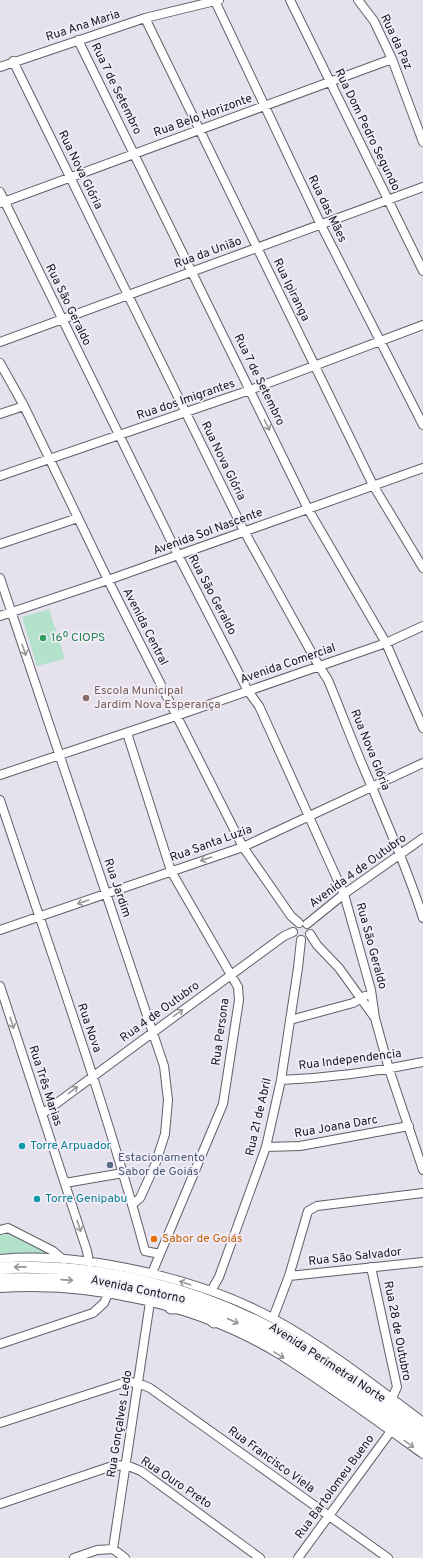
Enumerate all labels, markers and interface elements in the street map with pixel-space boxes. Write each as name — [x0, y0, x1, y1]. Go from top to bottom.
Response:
street label: Rua Ana Maria — [44, 6, 122, 46]
street label: Rua da Paz — [376, 12, 416, 72]
street label: Rua 7 de Setembro — [87, 40, 145, 138]
street label: Rua Dom Pedro Segundo — [330, 66, 404, 194]
street label: Rua Belo Horizonte — [152, 91, 254, 141]
street label: Rua Nova Glória — [54, 128, 106, 212]
street label: Rua das Mães — [304, 173, 350, 245]
street label: Rua da União — [172, 233, 244, 273]
street label: Rua Ipiranga — [269, 256, 313, 324]
street label: Rua São Geraldo — [41, 262, 95, 349]
street label: Rua 7 de Setembro — [230, 331, 288, 429]
street label: Rua dos Imigrantes — [135, 376, 237, 424]
street label: Rua Nova Glória — [197, 419, 249, 503]
one-way arrow — [264, 419, 272, 431]
street label: Avenida Sol Nascente — [151, 505, 265, 559]
street label: Rua São Geraldo — [184, 552, 240, 638]
street label: Avenida Central — [119, 586, 171, 668]
place label: 16º CIOPS — [51, 630, 105, 646]
marker: 16º CIOPS — [38, 633, 48, 643]
street label: Avenida Comercial — [238, 640, 338, 688]
one-way arrow — [21, 643, 28, 656]
place label: Escola Municipal Jardim Nova Esperança — [94, 683, 221, 713]
marker: Escola Municipal Jardim Nova Esperança — [81, 693, 91, 703]
street label: Rua Nova Glória — [346, 707, 394, 793]
street label: Rua Santa Luzia — [168, 822, 254, 866]
street label: Avenida 4 de Outubro — [306, 830, 410, 912]
street label: Rua Jardim — [99, 856, 135, 920]
one-way arrow — [200, 856, 212, 864]
one-way arrow — [77, 898, 89, 906]
street label: Rua São Geraldo — [352, 901, 390, 991]
street label: Rua 4 de Outubro — [117, 978, 203, 1046]
street label: Rua Persona — [208, 997, 234, 1067]
street label: Rua Nova — [73, 1001, 105, 1055]
one-way arrow — [172, 1009, 183, 1017]
one-way arrow — [9, 1016, 16, 1029]
street label: Rua Três Marias — [24, 1044, 66, 1128]
street label: Rua Independencia — [298, 1046, 402, 1074]
street label: Rua 21 de Abril — [242, 1076, 276, 1158]
one-way arrow — [68, 1086, 79, 1095]
street label: Rua Joana Darc — [293, 1112, 379, 1142]
place label: Torre Arpuador — [30, 1138, 112, 1154]
marker: Torre Arpuador — [17, 1141, 27, 1151]
place label: Estacionamento Sabor de Goiás — [118, 1150, 205, 1180]
marker: Estacionamento Sabor de Goiás — [105, 1160, 115, 1170]
place label: Torre Genipabu — [45, 1191, 127, 1207]
marker: Torre Genipabu — [32, 1194, 42, 1204]
one-way arrow — [76, 1220, 83, 1233]
place label: Sabor de Goiás — [162, 1231, 243, 1247]
marker: Sabor de Goiás — [149, 1234, 159, 1244]
street label: Rua São Salvador — [307, 1244, 403, 1270]
one-way arrow — [14, 1263, 27, 1271]
street label: Avenida Contorno — [89, 1272, 187, 1308]
one-way arrow — [60, 1276, 73, 1283]
one-way arrow — [179, 1279, 192, 1286]
street label: Rua 28 de Outubro — [379, 1280, 415, 1383]
one-way arrow — [226, 1318, 238, 1325]
street label: Avenida Perimetral Norte — [266, 1319, 388, 1407]
one-way arrow — [273, 1351, 284, 1359]
street label: Rua Gonçalves Ledo — [104, 1369, 136, 1479]
street label: Rua Francisco Viela — [224, 1423, 318, 1497]
street label: Rua Bartolomeu Bueno — [292, 1431, 378, 1542]
one-way arrow — [403, 1440, 414, 1448]
street label: Rua Ouro Preto — [137, 1453, 215, 1513]

